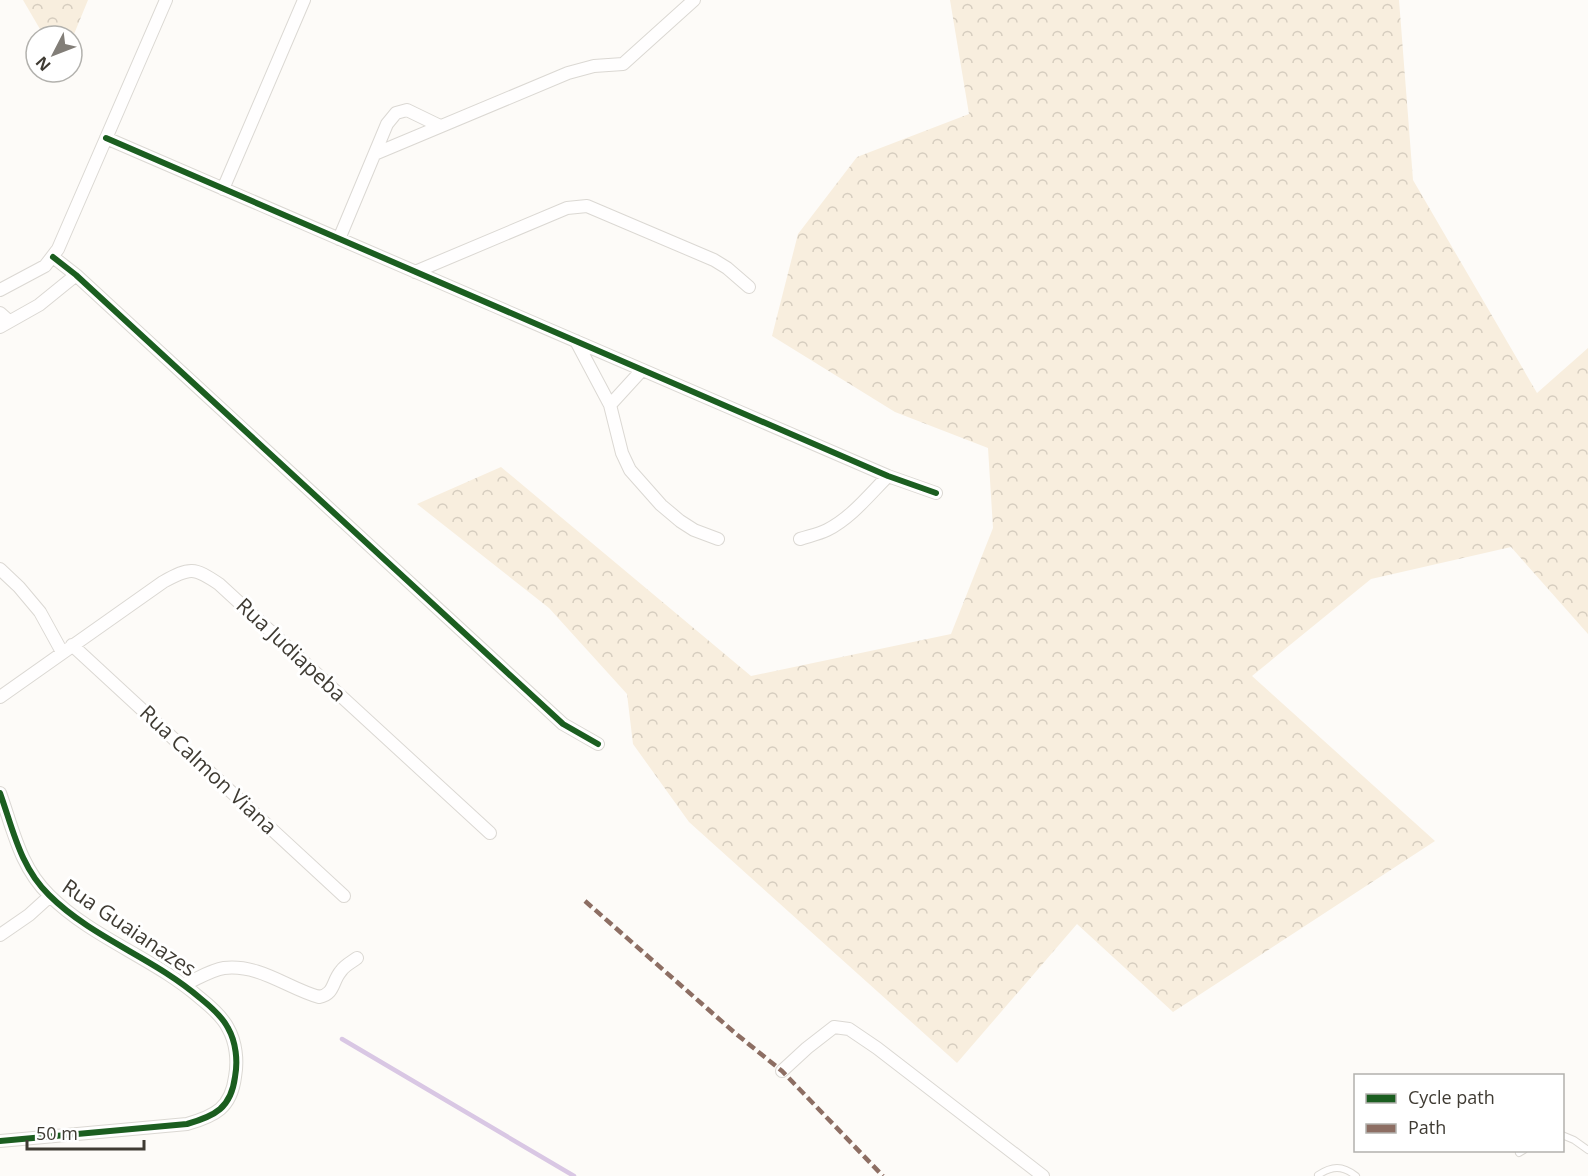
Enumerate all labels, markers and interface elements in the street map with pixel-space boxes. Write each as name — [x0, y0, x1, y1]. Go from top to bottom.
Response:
north arrow — [24, 24, 84, 84]
text: N — [30, 52, 55, 76]
street label: Rua Judiapeba — [231, 591, 353, 707]
street label: Rua Calmon Viana — [134, 698, 283, 840]
street label: Rua Guaianazes — [57, 872, 202, 982]
legend — [1354, 1074, 1564, 1152]
text: Cycle path — [1408, 1085, 1495, 1109]
scale bar — [27, 1113, 144, 1151]
text: Path — [1408, 1115, 1446, 1139]
text: 50 m — [36, 1121, 78, 1145]

